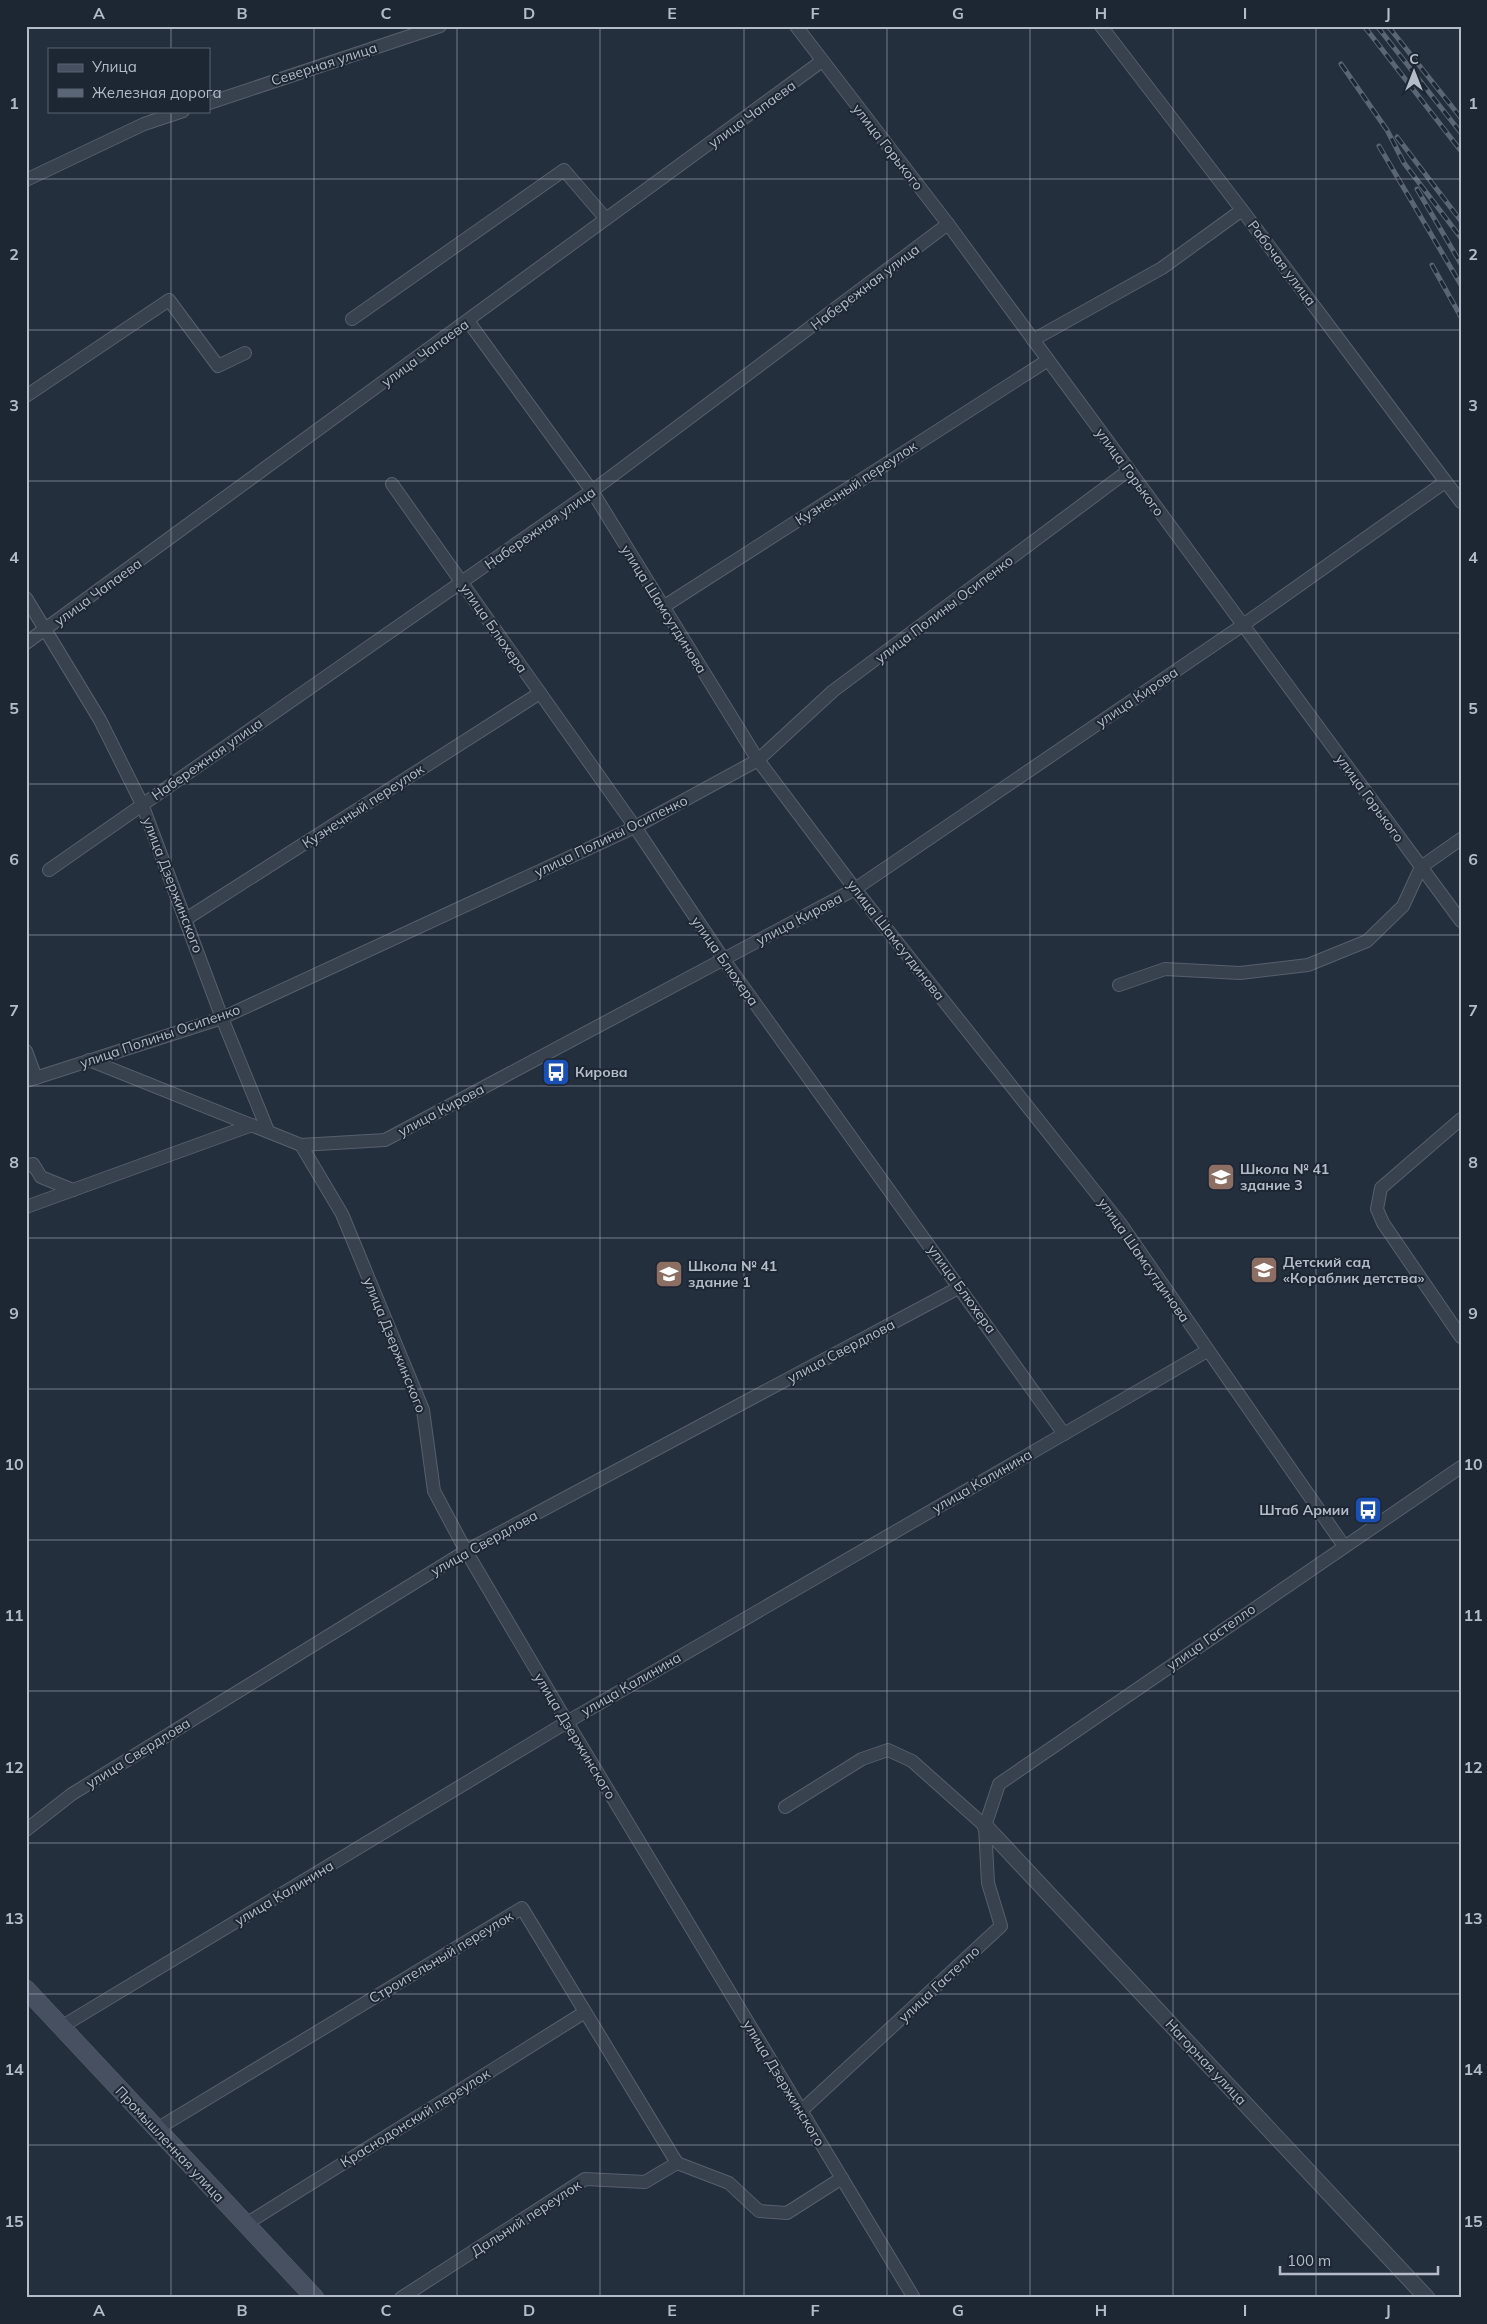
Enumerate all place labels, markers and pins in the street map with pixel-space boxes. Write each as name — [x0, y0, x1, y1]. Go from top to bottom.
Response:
bus stop icon: Кирова — [541, 1057, 571, 1087]
place label: Кирова — [575, 1063, 628, 1081]
place label: Школа № 41 здание 3 — [1240, 1160, 1329, 1194]
school or university icon: Школа № 41 здание 3 — [1206, 1162, 1236, 1192]
place label: Детский сад «Кораблик детства» — [1283, 1253, 1425, 1287]
school or university icon: Детский сад «Кораблик детства» — [1249, 1255, 1279, 1285]
place label: Школа № 41 здание 1 — [688, 1257, 777, 1291]
school or university icon: Школа № 41 здание 1 — [654, 1259, 684, 1289]
bus stop icon: Штаб Армии — [1353, 1495, 1383, 1525]
place label: Штаб Армии — [1259, 1501, 1349, 1519]

